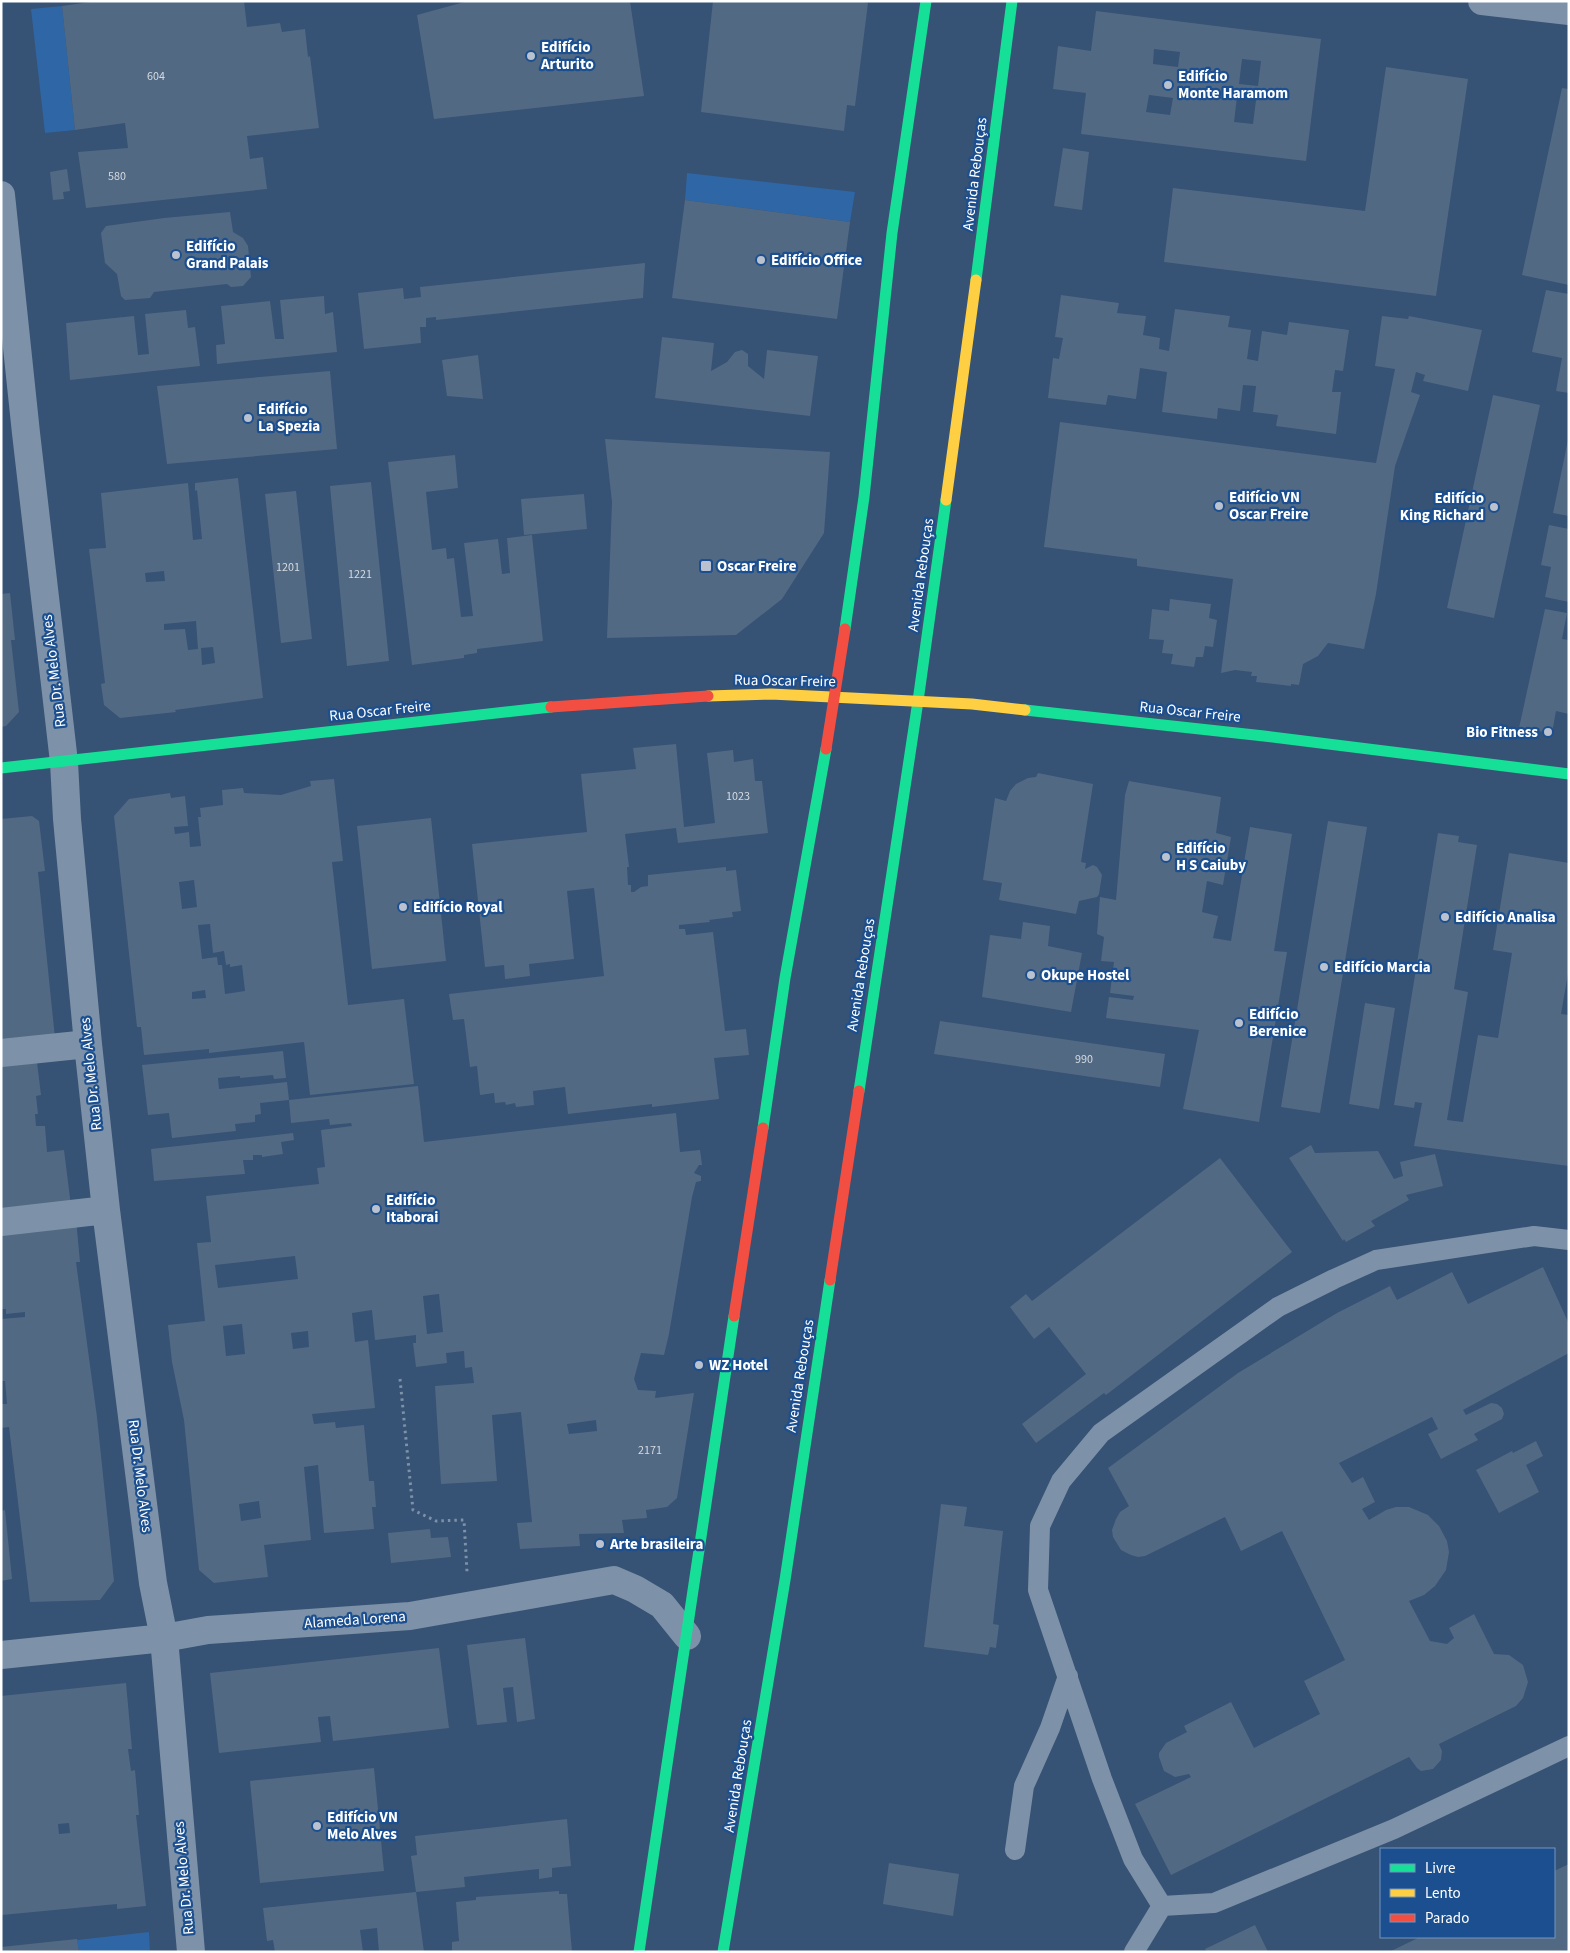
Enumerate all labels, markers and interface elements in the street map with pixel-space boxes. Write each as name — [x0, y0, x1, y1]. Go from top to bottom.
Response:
place label: Edifício Arturito — [540, 37, 594, 75]
marker: Edifício Arturito — [525, 50, 537, 62]
place label: Edifício Monte Haramom — [1178, 66, 1288, 104]
house number: 604 — [147, 68, 165, 85]
marker: Edifício Monte Haramom — [1162, 79, 1174, 91]
street label: Avenida Rebouças — [958, 116, 992, 232]
house number: 580 — [108, 168, 126, 185]
place label: Edifício Grand Palais — [186, 236, 269, 274]
marker: Edifício Grand Palais — [170, 249, 182, 261]
place label: Edifício Office — [771, 250, 862, 271]
marker: Edifício Office — [755, 254, 767, 266]
place label: Edifício La Spezia — [258, 399, 320, 437]
marker: Edifício La Spezia — [242, 412, 254, 424]
place label: Edifício VN Oscar Freire — [1229, 487, 1309, 525]
place label: Edifício King Richard — [1400, 488, 1484, 526]
marker: Edifício VN Oscar Freire — [1213, 500, 1225, 512]
marker: Edifício King Richard — [1488, 501, 1500, 513]
street label: Avenida Rebouças — [903, 517, 939, 633]
place label: Oscar Freire — [717, 556, 797, 577]
house number: 1201 — [276, 559, 300, 576]
marker: Oscar Freire — [699, 559, 713, 573]
house number: 1221 — [348, 566, 372, 583]
street label: Rua Dr. Melo Alves — [37, 613, 71, 729]
street label: Rua Oscar Freire — [734, 670, 836, 692]
street label: Rua Oscar Freire — [328, 695, 432, 727]
street label: Rua Oscar Freire — [1138, 696, 1242, 728]
place label: Bio Fitness — [1466, 722, 1538, 743]
marker: Bio Fitness — [1542, 726, 1554, 738]
house number: 1023 — [726, 788, 750, 805]
place label: Edifício H S Caiuby — [1176, 838, 1246, 876]
marker: Edifício H S Caiuby — [1160, 851, 1172, 863]
place label: Edifício Royal — [413, 897, 503, 918]
marker: Edifício Royal — [397, 901, 409, 913]
place label: Edifício Analisa — [1455, 907, 1556, 928]
marker: Edifício Analisa — [1439, 911, 1451, 923]
street label: Avenida Rebouças — [842, 917, 880, 1033]
place label: Edifício Marcia — [1334, 957, 1431, 978]
marker: Edifício Marcia — [1318, 961, 1330, 973]
place label: Okupe Hostel — [1041, 965, 1130, 986]
marker: Okupe Hostel — [1025, 969, 1037, 981]
place label: Edifício Berenice — [1249, 1004, 1307, 1042]
street label: Rua Dr. Melo Alves — [75, 1016, 107, 1132]
marker: Edifício Berenice — [1233, 1017, 1245, 1029]
house number: 990 — [1075, 1051, 1093, 1068]
place label: Edifício Itaborai — [386, 1190, 438, 1228]
marker: Edifício Itaborai — [370, 1203, 382, 1215]
street label: Avenida Rebouças — [781, 1318, 819, 1434]
place label: WZ Hotel — [709, 1355, 769, 1376]
marker: WZ Hotel — [693, 1359, 705, 1371]
street label: Rua Dr. Melo Alves — [123, 1418, 157, 1534]
house number: 2171 — [638, 1442, 662, 1459]
place label: Arte brasileira — [609, 1534, 703, 1555]
marker: Arte brasileira — [594, 1538, 606, 1550]
street label: Alameda Lorena — [303, 1606, 407, 1634]
street label: Avenida Rebouças — [719, 1718, 757, 1834]
place label: Edifício VN Melo Alves — [327, 1807, 398, 1845]
marker: Edifício VN Melo Alves — [311, 1820, 323, 1832]
street label: Rua Dr. Melo Alves — [169, 1821, 199, 1935]
legend — [1380, 1848, 1555, 1938]
text: Livre — [1425, 1858, 1455, 1879]
text: Lento — [1425, 1883, 1461, 1904]
text: Parado — [1425, 1908, 1469, 1929]

